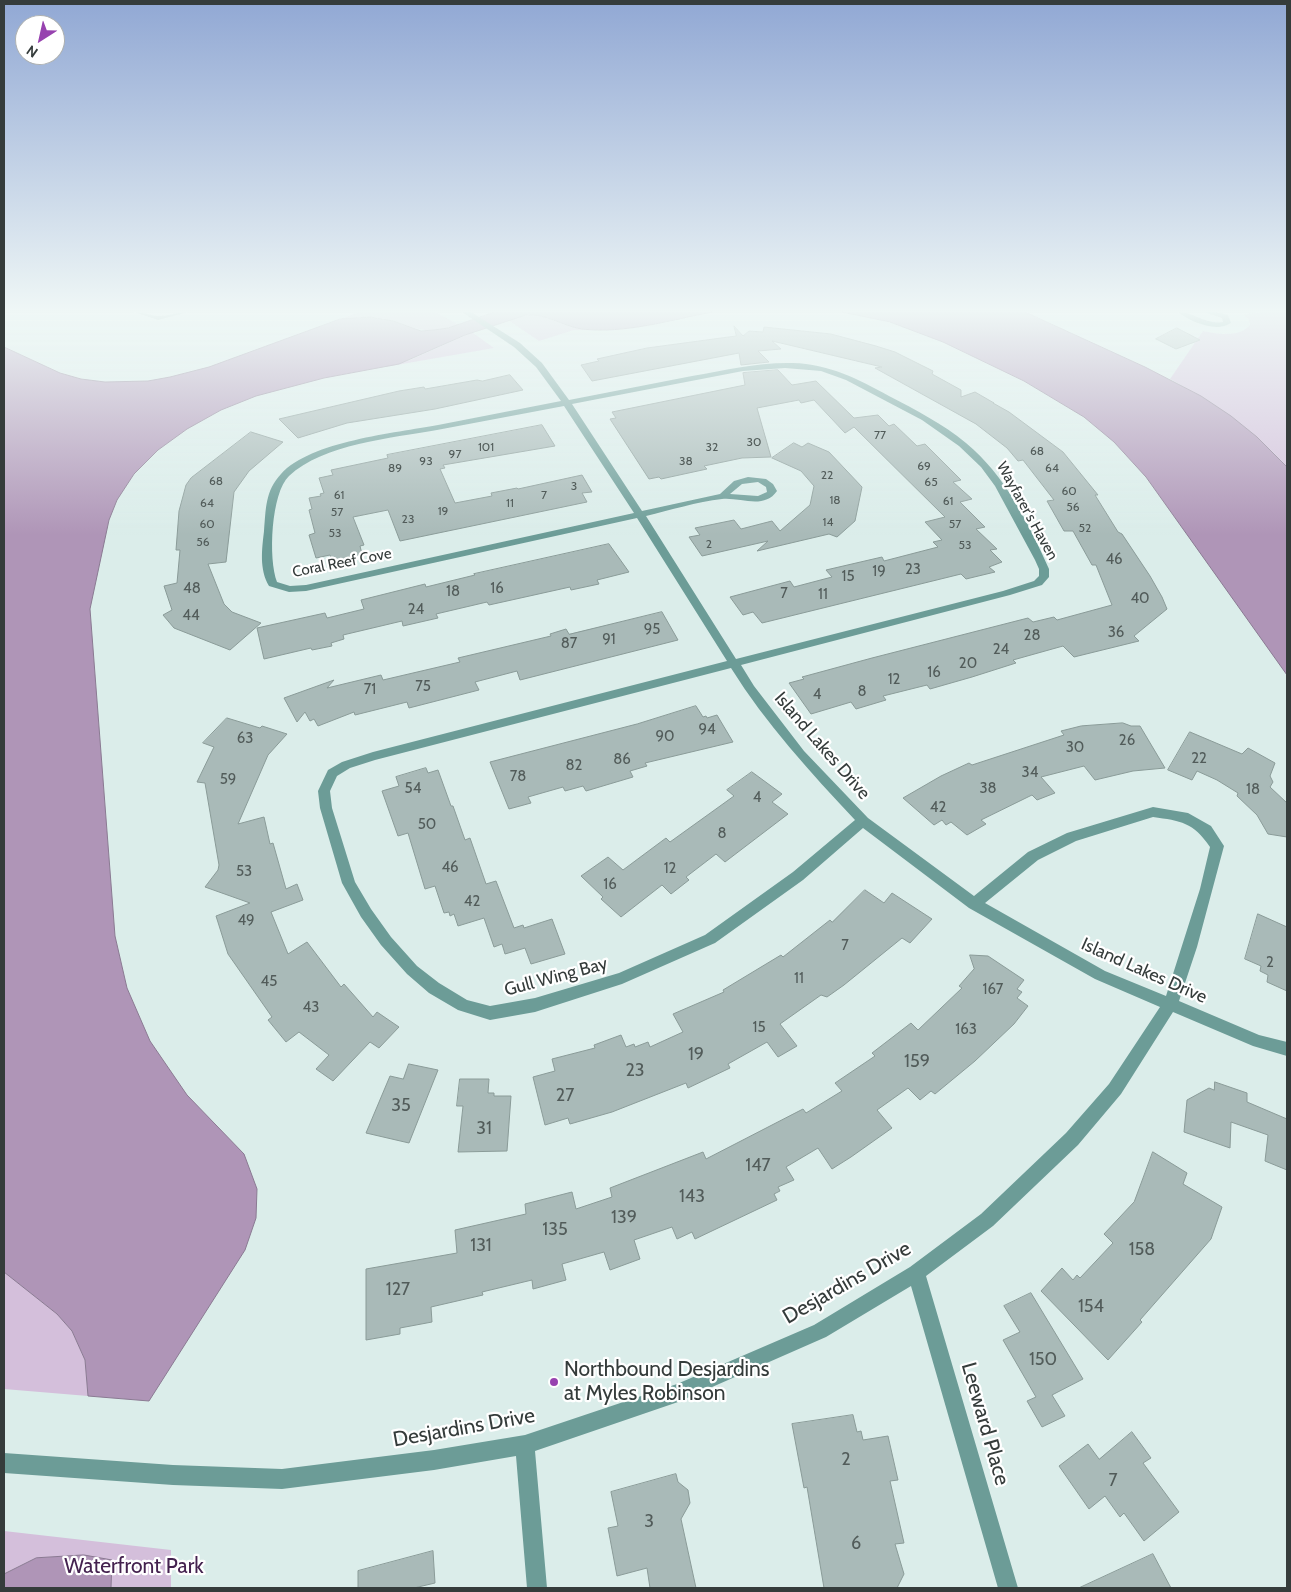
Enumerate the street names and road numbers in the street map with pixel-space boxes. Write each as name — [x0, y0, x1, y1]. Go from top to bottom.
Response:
street label: Wayfarer's Haven — [993, 459, 1061, 563]
street label: Coral Reef Cove — [291, 545, 393, 581]
street label: Island Lakes Drive — [769, 688, 875, 804]
street label: Island Lakes Drive — [1078, 934, 1210, 1008]
street label: Gull Wing Bay — [502, 953, 610, 1001]
street label: Desjardins Drive — [778, 1236, 916, 1330]
street label: Leeward Place — [955, 1360, 1015, 1488]
street label: Desjardins Drive — [391, 1403, 537, 1453]

